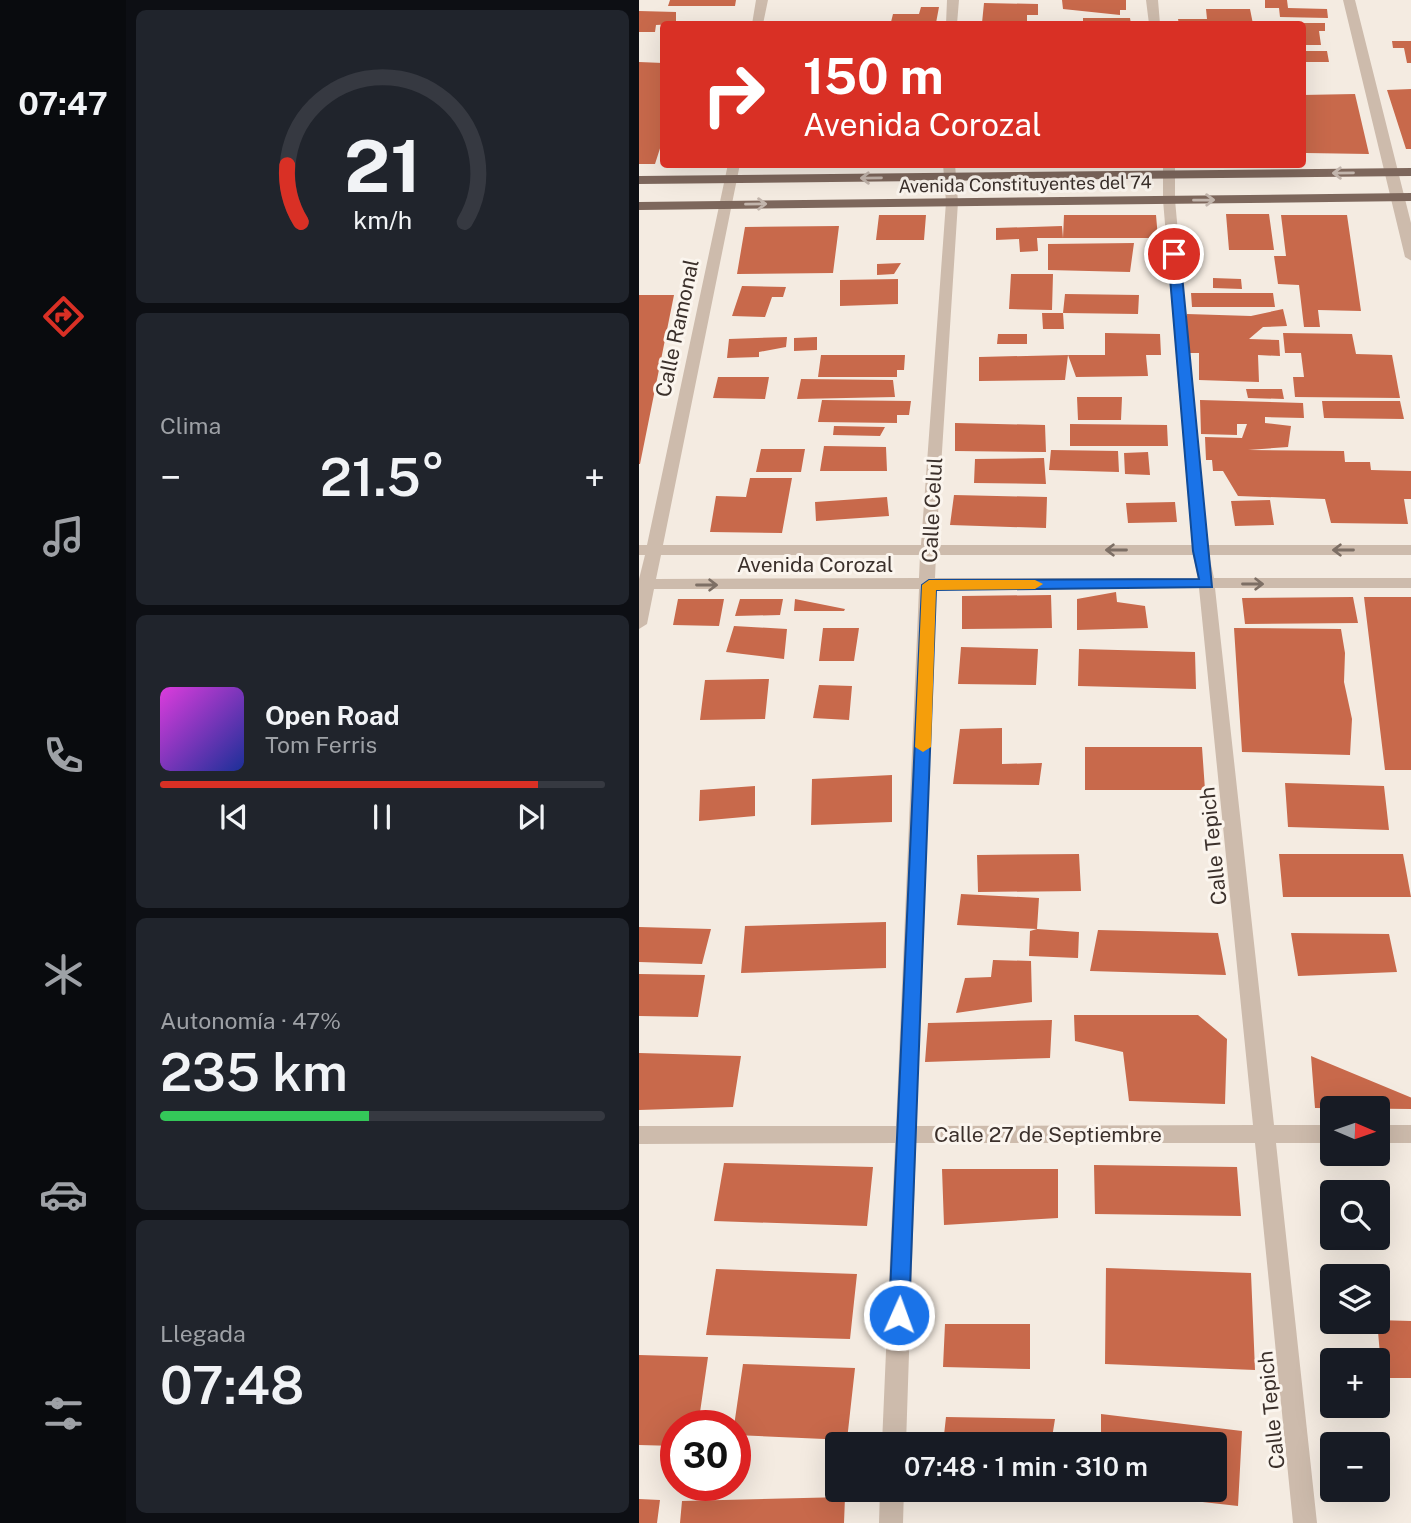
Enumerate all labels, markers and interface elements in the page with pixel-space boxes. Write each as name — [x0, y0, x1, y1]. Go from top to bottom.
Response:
text: 150 m — [803, 47, 944, 105]
icon: right — [688, 49, 779, 140]
text: 07:47 — [18, 85, 108, 122]
text: Avenida Corozal — [803, 106, 1042, 143]
text: 21 — [344, 124, 421, 209]
one-way arrow — [1332, 166, 1355, 179]
one-way arrow — [859, 171, 882, 184]
street label: Avenida Constituyentes del 74 — [898, 171, 1152, 197]
one-way arrow — [1192, 193, 1215, 206]
one-way arrow — [744, 197, 767, 211]
text: km/h — [353, 205, 412, 235]
pin — [1144, 224, 1204, 284]
icon: arrive — [1155, 235, 1193, 273]
street label: Calle Ramonal — [650, 257, 704, 399]
icon: directions — [39, 292, 88, 341]
text: Clima — [160, 412, 221, 439]
text: 21.5° — [320, 447, 445, 508]
text: − — [160, 455, 181, 500]
text: + — [584, 455, 605, 500]
street label: Calle Celul — [917, 457, 947, 563]
icon: music — [39, 512, 88, 561]
one-way arrow — [1104, 543, 1127, 557]
one-way arrow — [1332, 543, 1355, 557]
street label: Avenida Corozal — [737, 552, 893, 577]
one-way arrow — [1241, 577, 1264, 590]
one-way arrow — [695, 578, 718, 592]
text: Open Road — [265, 700, 400, 731]
icon: phone — [39, 731, 88, 780]
text: Tom Ferris — [265, 731, 377, 758]
street label: Calle Tepich — [1194, 786, 1232, 906]
icon: previous — [215, 798, 253, 836]
icon: pause — [363, 798, 401, 836]
icon: next — [512, 798, 550, 836]
icon: climate — [39, 950, 88, 999]
text: Autonomía · 47% — [160, 1007, 341, 1034]
text: 235 km — [160, 1042, 348, 1103]
north arrow — [1320, 1096, 1390, 1166]
map controls — [1320, 1096, 1390, 1502]
street label: Calle 27 de Septiembre — [934, 1122, 1162, 1147]
icon: car — [39, 1170, 88, 1219]
button: search — [1320, 1180, 1390, 1250]
button: layers — [1320, 1264, 1390, 1334]
position arrow — [862, 1278, 936, 1352]
text: Llegada — [160, 1320, 246, 1347]
button: + — [1320, 1348, 1390, 1418]
street label: Calle Tepich — [1252, 1350, 1290, 1470]
text: 07:48 — [160, 1355, 304, 1416]
icon: filters — [39, 1389, 88, 1438]
speed limit sign: 30 — [660, 1410, 751, 1501]
button: − — [1320, 1432, 1390, 1502]
text: 07:48 · 1 min · 310 m — [904, 1451, 1148, 1482]

